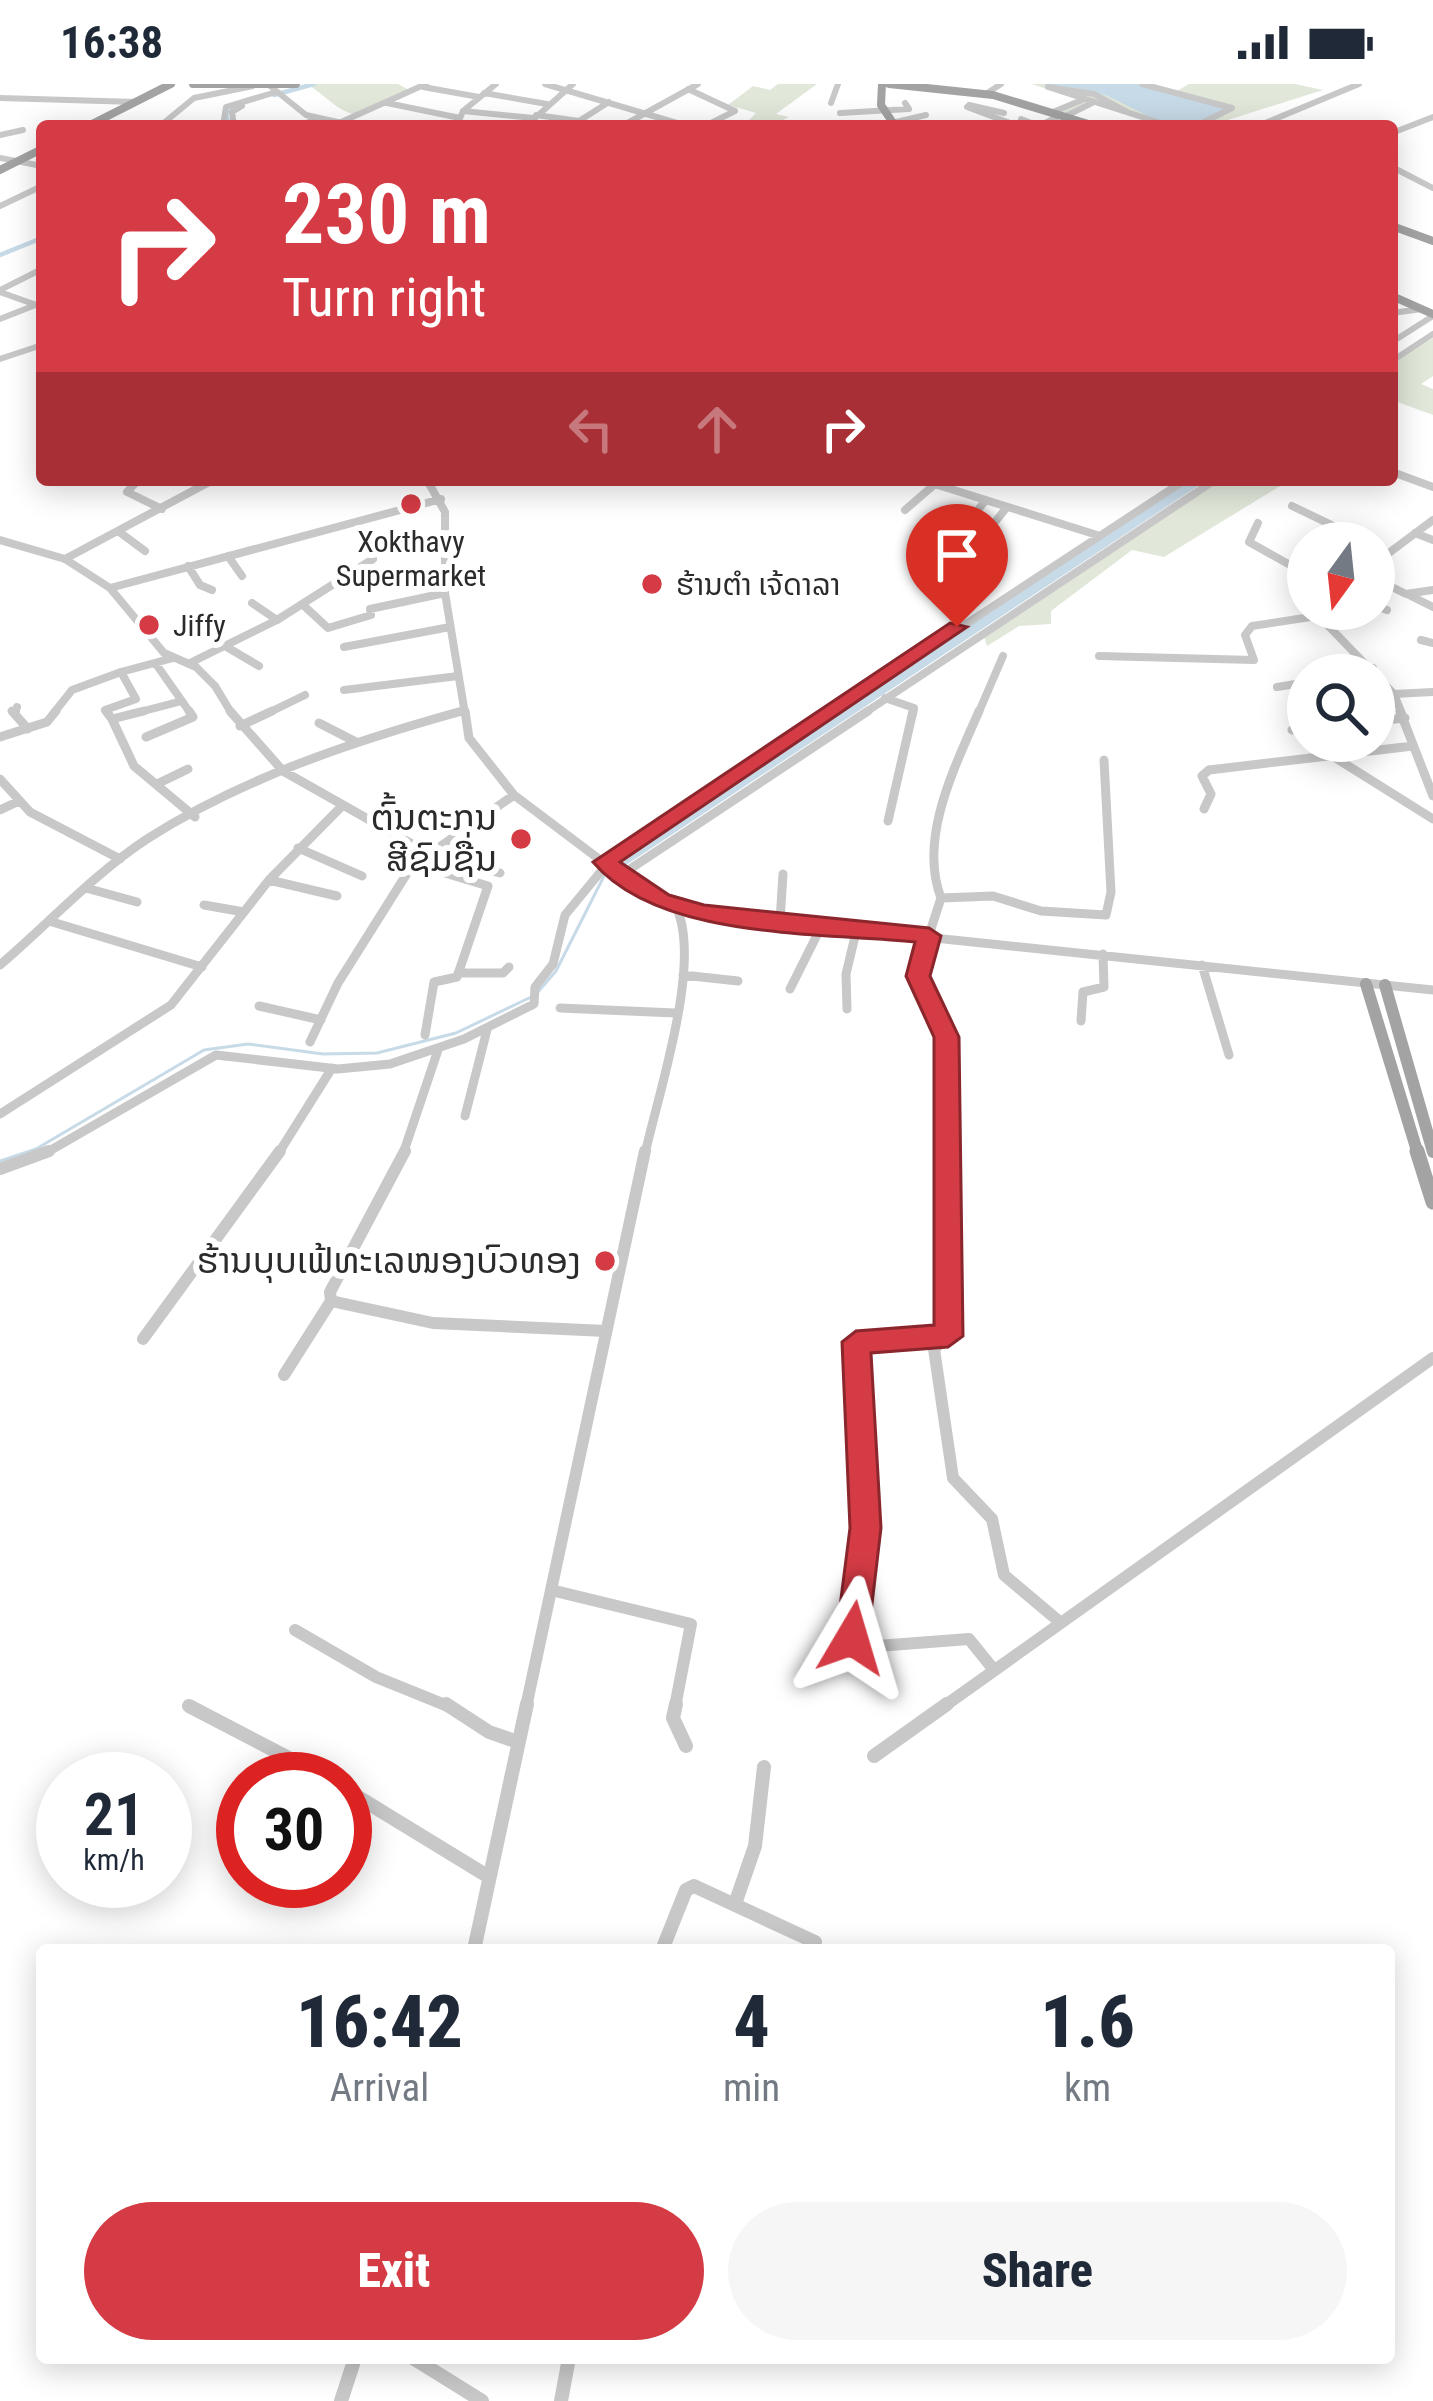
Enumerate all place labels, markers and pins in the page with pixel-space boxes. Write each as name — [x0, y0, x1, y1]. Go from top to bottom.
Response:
marker: Xokthavy Supermarket — [398, 491, 424, 517]
pin — [906, 504, 1008, 627]
place label: Xokthavy Supermarket — [336, 524, 486, 593]
place label: ຮ້ານຕຳ ເຈ້ດາລາ — [676, 567, 840, 602]
marker: ຮ້ານຕຳ ເຈ້ດາລາ — [639, 571, 665, 597]
place label: Jiffy — [173, 608, 226, 643]
marker: Jiffy — [136, 612, 162, 638]
place label: ຕົ້ນຕະກູນ ສີຊົມຊື່ນ — [371, 792, 497, 880]
marker: ຕົ້ນຕະກູນ ສີຊົມຊື່ນ — [508, 826, 534, 852]
place label: ຮ້ານບຸບເຟ້ທະເລໜອງບົວທອງ — [197, 1240, 581, 1283]
marker: ຮ້ານບຸບເຟ້ທະເລໜອງບົວທອງ — [592, 1248, 618, 1274]

